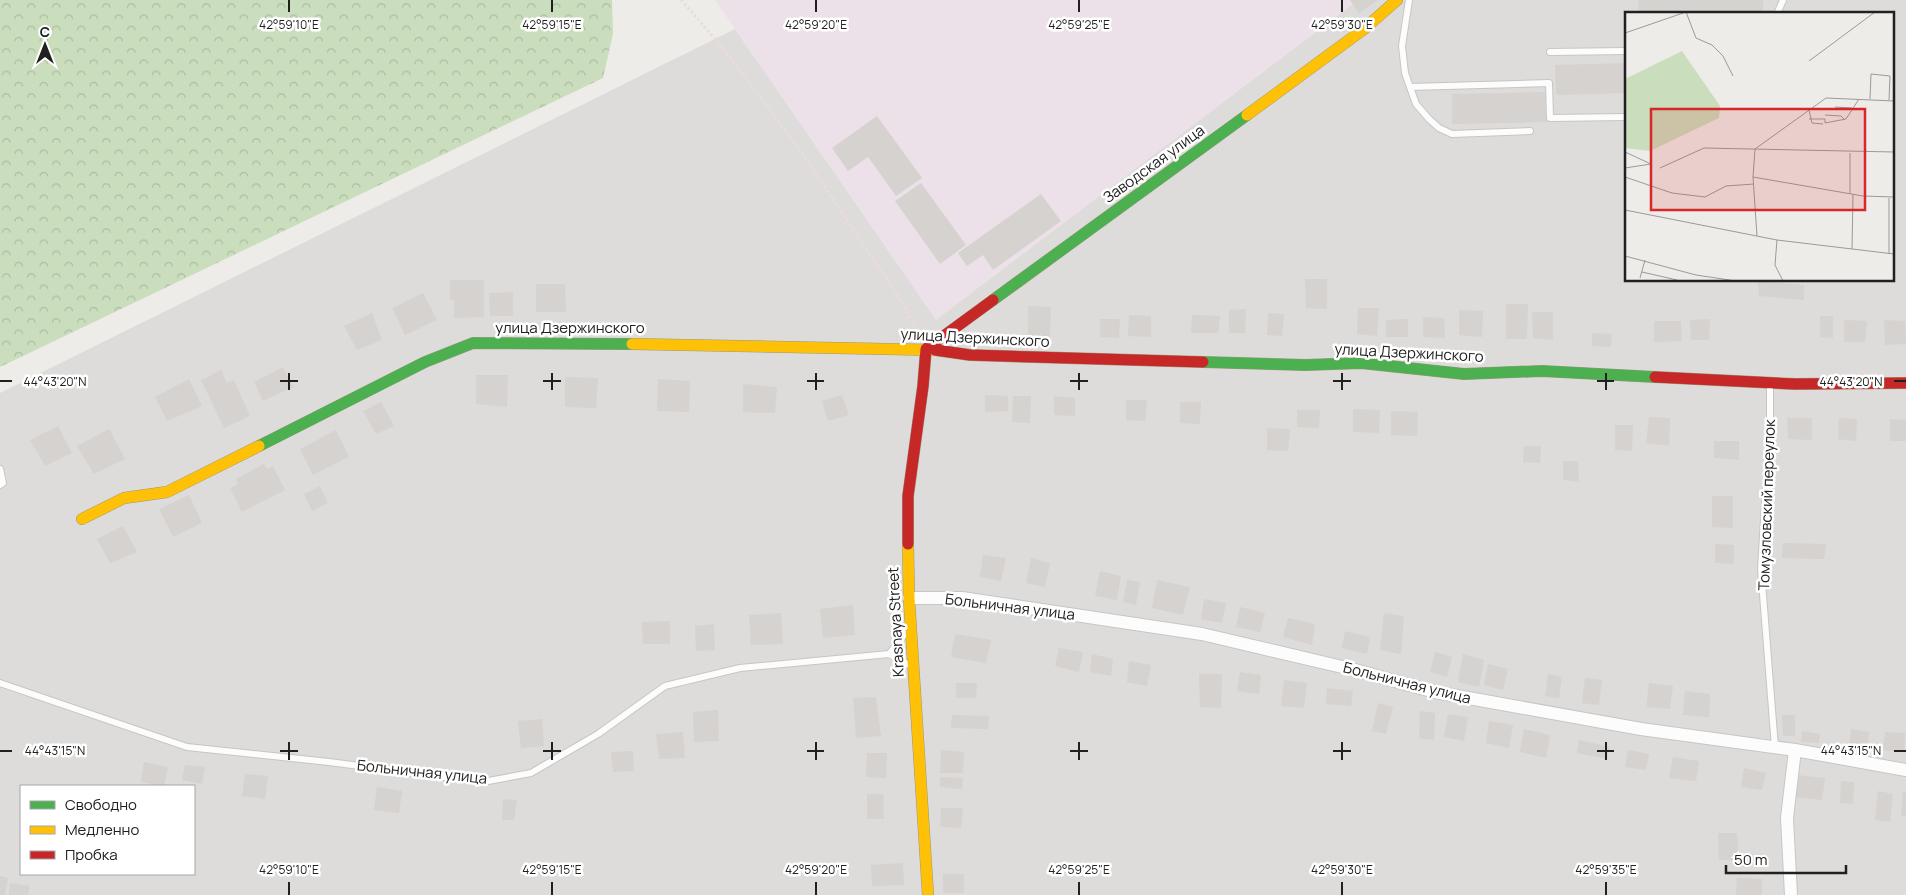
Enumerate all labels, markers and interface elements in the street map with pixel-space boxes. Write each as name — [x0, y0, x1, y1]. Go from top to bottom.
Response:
inset map — [1625, 12, 1894, 281]
text: 42°59'10"E — [259, 16, 319, 33]
text: 42°59'15"E — [522, 16, 582, 33]
text: 42°59'20"E — [785, 16, 847, 33]
text: 42°59'25"E — [1048, 16, 1110, 33]
text: 42°59'30"E — [1311, 16, 1373, 33]
north arrow — [20, 20, 70, 70]
text: С — [40, 22, 50, 41]
street label: Заводская улица — [1099, 120, 1209, 208]
street label: улица Дзержинского — [495, 317, 645, 338]
street label: улица Дзержинского — [900, 323, 1050, 352]
street label: улица Дзержинского — [1334, 338, 1484, 367]
text: 44°43'20"N — [23, 373, 87, 390]
text: 44°43'20"N — [1819, 373, 1883, 390]
street label: Томузловский переулок — [1753, 419, 1780, 591]
street label: Krasnaya Street — [882, 567, 909, 678]
street label: Больничная улица — [944, 588, 1076, 625]
street label: Больничная улица — [1341, 657, 1473, 709]
text: 44°43'15"N — [25, 742, 85, 759]
text: 44°43'15"N — [1821, 742, 1881, 759]
street label: Больничная улица — [356, 754, 488, 789]
legend — [20, 785, 195, 875]
text: Свободно — [65, 794, 137, 815]
text: Медленно — [65, 819, 139, 840]
scale bar — [1726, 842, 1846, 874]
text: Пробка — [65, 844, 118, 865]
text: 50 m — [1734, 849, 1768, 870]
text: 42°59'10"E — [259, 861, 319, 878]
text: 42°59'15"E — [522, 861, 582, 878]
text: 42°59'20"E — [785, 861, 847, 878]
text: 42°59'25"E — [1048, 861, 1110, 878]
text: 42°59'30"E — [1311, 861, 1373, 878]
text: 42°59'35"E — [1575, 861, 1637, 878]

